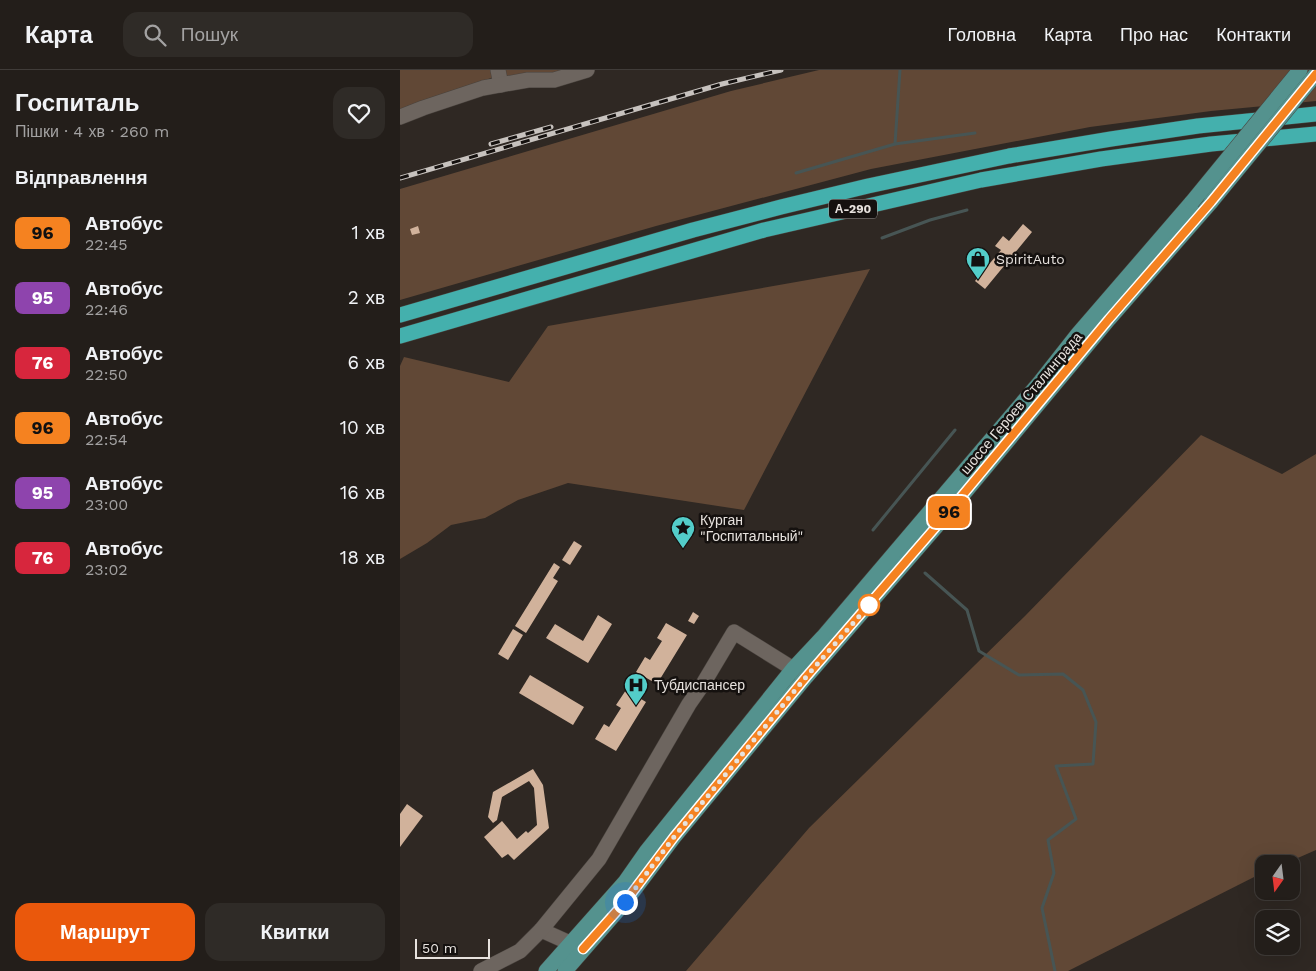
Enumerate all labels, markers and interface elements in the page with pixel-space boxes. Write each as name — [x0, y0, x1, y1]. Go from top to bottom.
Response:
search box — [123, 12, 473, 57]
text: Карта — [25, 21, 93, 49]
icon: search — [141, 21, 169, 49]
text: Пошук — [181, 23, 238, 46]
text: Головна — [948, 24, 1016, 45]
text: Карта — [1044, 24, 1092, 45]
text: Про нас — [1120, 24, 1188, 45]
text: Контакти — [1216, 24, 1291, 45]
button: heart — [333, 87, 385, 139]
text: Госпиталь — [15, 89, 139, 117]
text: Пішки · 4 хв · 260 m — [15, 122, 169, 141]
text: Відправлення — [15, 166, 148, 189]
road number: А-290 — [829, 200, 877, 218]
text: Автобус — [85, 212, 163, 235]
text: 1 хв — [352, 221, 385, 244]
text: 96 — [31, 222, 54, 243]
text: 22:45 — [85, 235, 127, 254]
shop icon: SpiritAuto — [965, 246, 991, 280]
place label: SpiritAuto — [996, 251, 1065, 267]
text: Автобус — [85, 277, 163, 300]
text: 2 хв — [348, 286, 385, 309]
text: 95 — [32, 287, 53, 308]
text: 22:46 — [85, 300, 128, 319]
street label: шоссе Героев Сталинграда — [957, 329, 1085, 477]
text: Автобус — [85, 342, 163, 365]
text: 6 хв — [347, 351, 385, 374]
text: 76 — [32, 352, 53, 373]
text: 22:50 — [85, 365, 128, 384]
text: Автобус — [85, 407, 163, 430]
text: 10 хв — [340, 416, 385, 439]
text: 96 — [31, 417, 54, 438]
text: 22:54 — [85, 430, 127, 449]
text: Автобус — [85, 472, 163, 495]
text: 16 хв — [340, 481, 385, 504]
text: 95 — [32, 482, 53, 503]
text: 23:00 — [85, 495, 128, 514]
line badge: 96 — [926, 496, 972, 528]
text: 96 — [938, 501, 960, 522]
place label: Курган "Госпитальный" — [700, 512, 803, 544]
place icon: Курган "Госпитальный" — [670, 515, 696, 549]
text: Автобус — [85, 537, 163, 560]
text: 18 хв — [340, 546, 385, 569]
text: 76 — [32, 547, 53, 568]
text: 23:02 — [85, 560, 128, 579]
unlabelled marker — [858, 594, 880, 616]
hospital icon: Тубдиспансер — [623, 672, 649, 706]
place label: Тубдиспансер — [654, 677, 745, 693]
north arrow — [1255, 855, 1300, 900]
map controls — [1255, 855, 1300, 955]
your location — [613, 890, 638, 915]
button: Маршрут — [15, 903, 195, 961]
button: Квитки — [205, 903, 385, 961]
button: layers — [1255, 910, 1300, 955]
scale bar — [415, 936, 490, 959]
text: 50 m — [422, 940, 457, 956]

